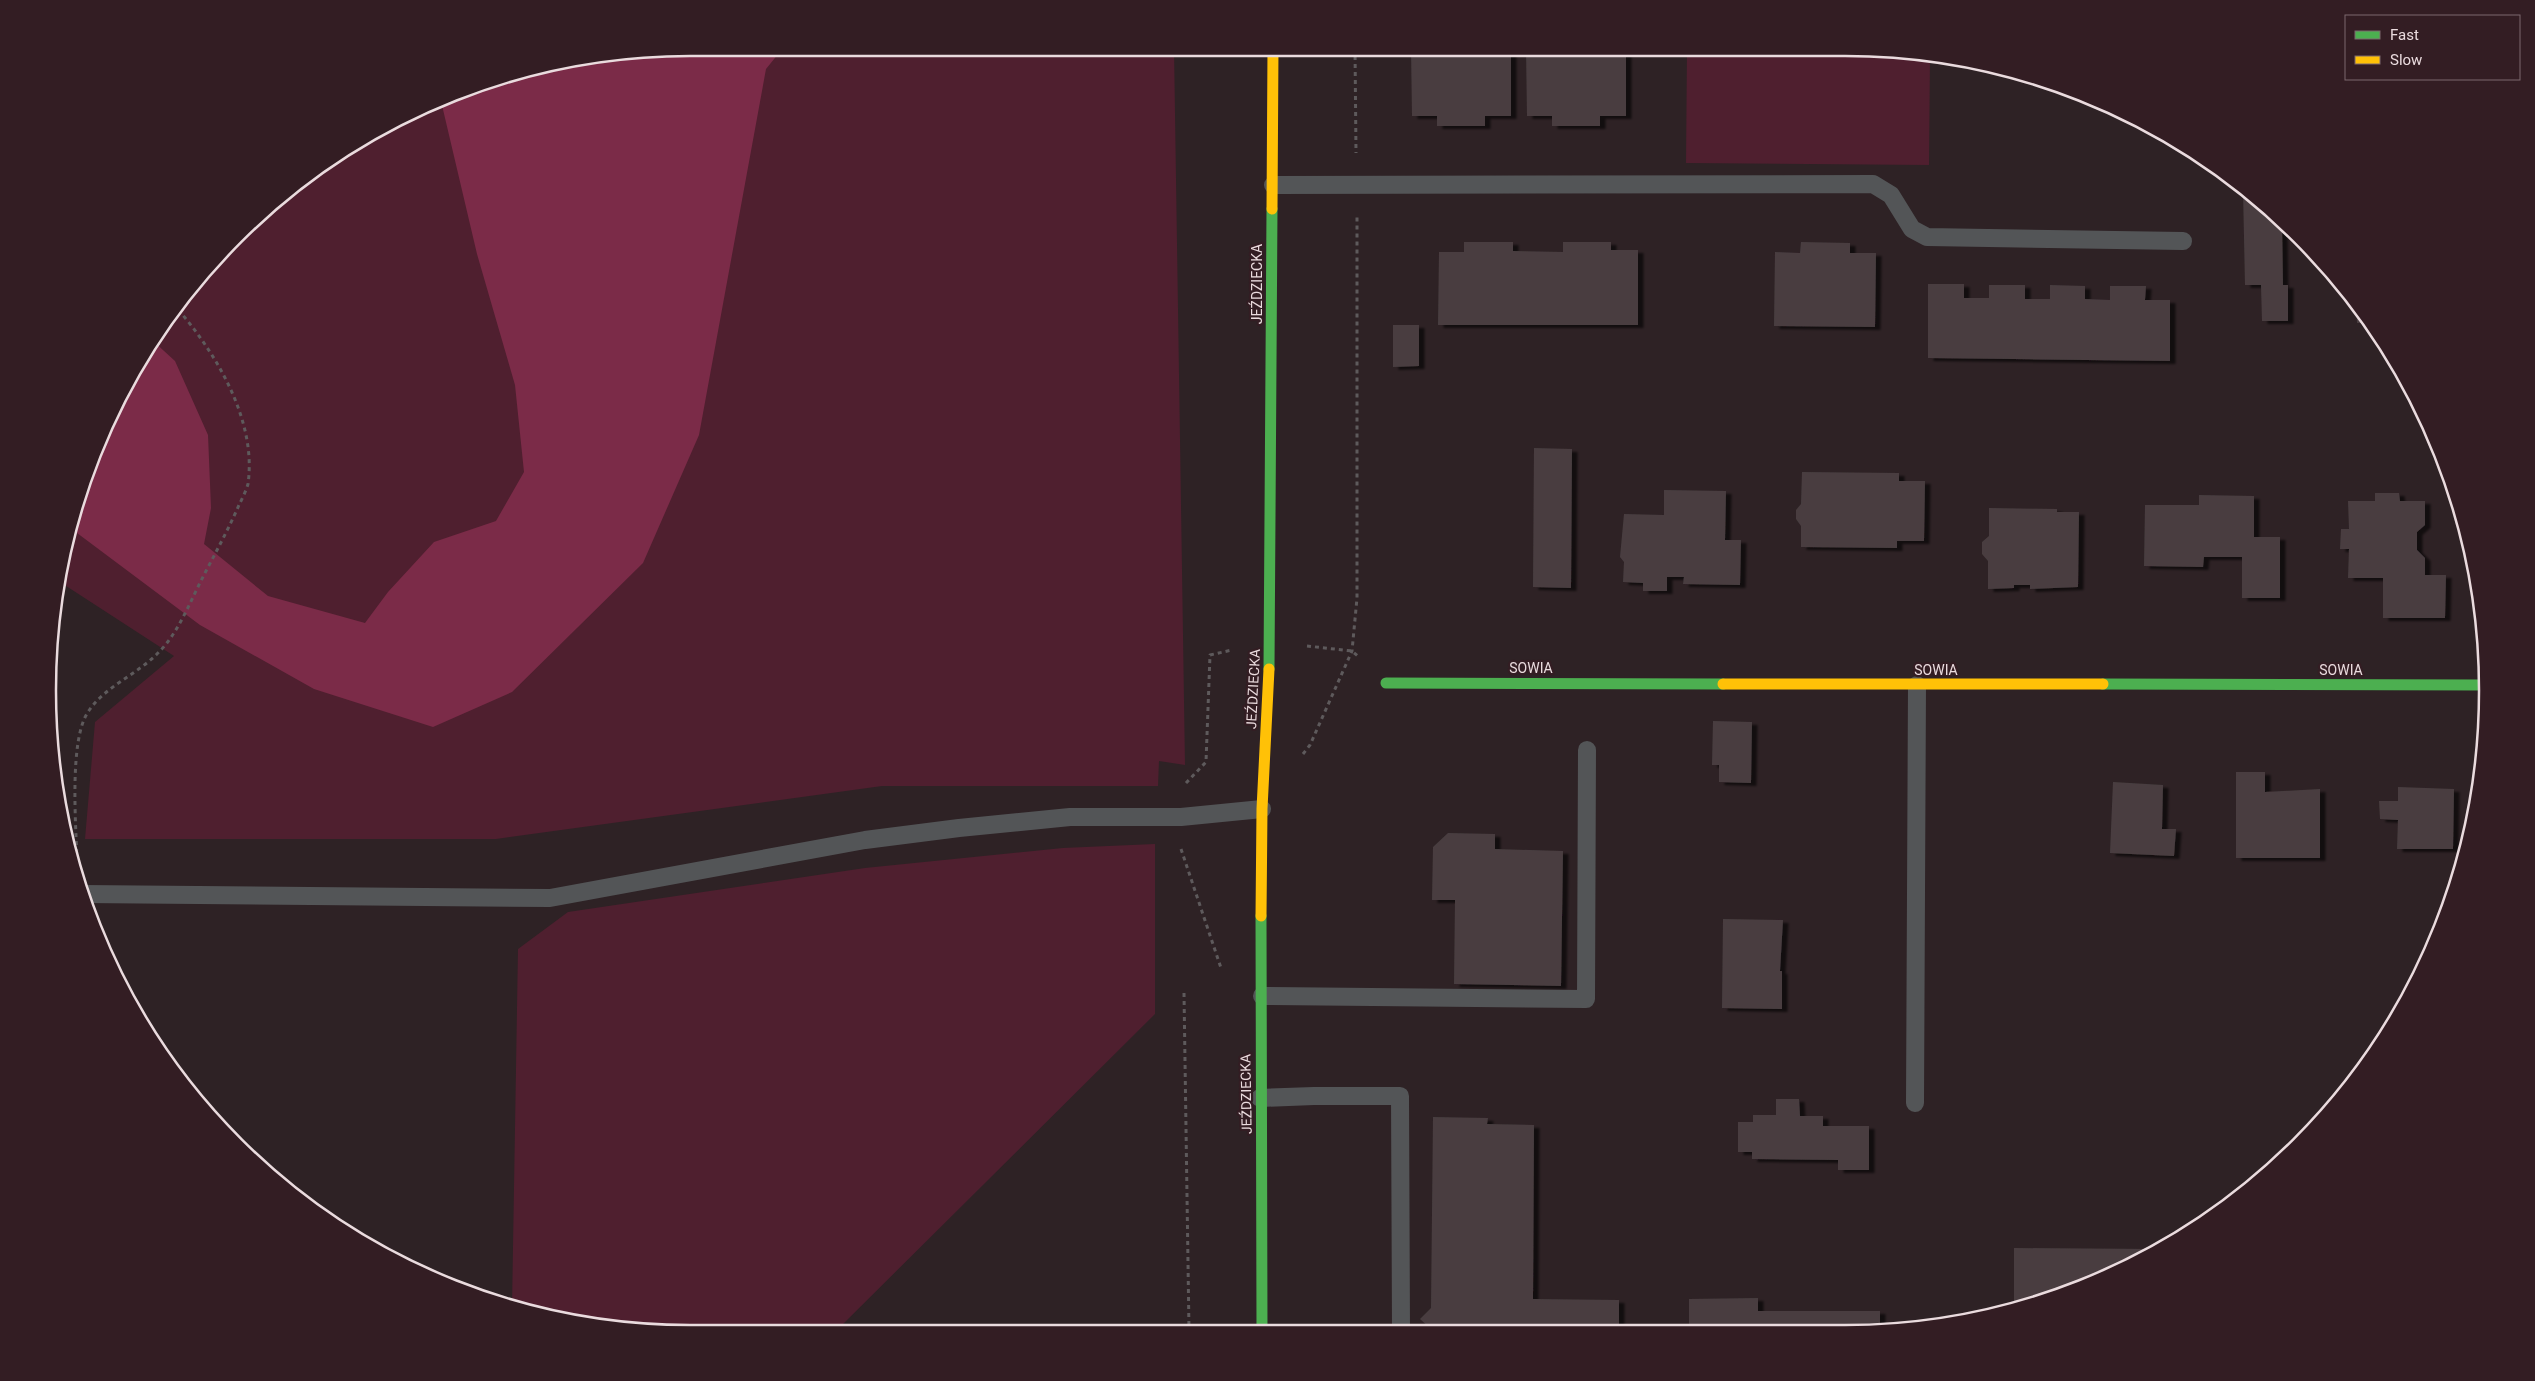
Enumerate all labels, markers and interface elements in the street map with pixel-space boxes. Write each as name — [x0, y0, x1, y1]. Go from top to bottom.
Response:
legend — [2345, 15, 2520, 80]
text: Fast — [2390, 26, 2419, 44]
text: Slow — [2390, 51, 2422, 69]
street label: JEŹDZIECKA — [1248, 244, 1265, 324]
street label: JEŹDZIECKA — [1242, 648, 1263, 730]
street label: SOWIA — [1509, 660, 1553, 676]
street label: SOWIA — [1914, 662, 1958, 678]
street label: SOWIA — [2319, 662, 2363, 678]
street label: JEŹDZIECKA — [1236, 1054, 1255, 1134]

